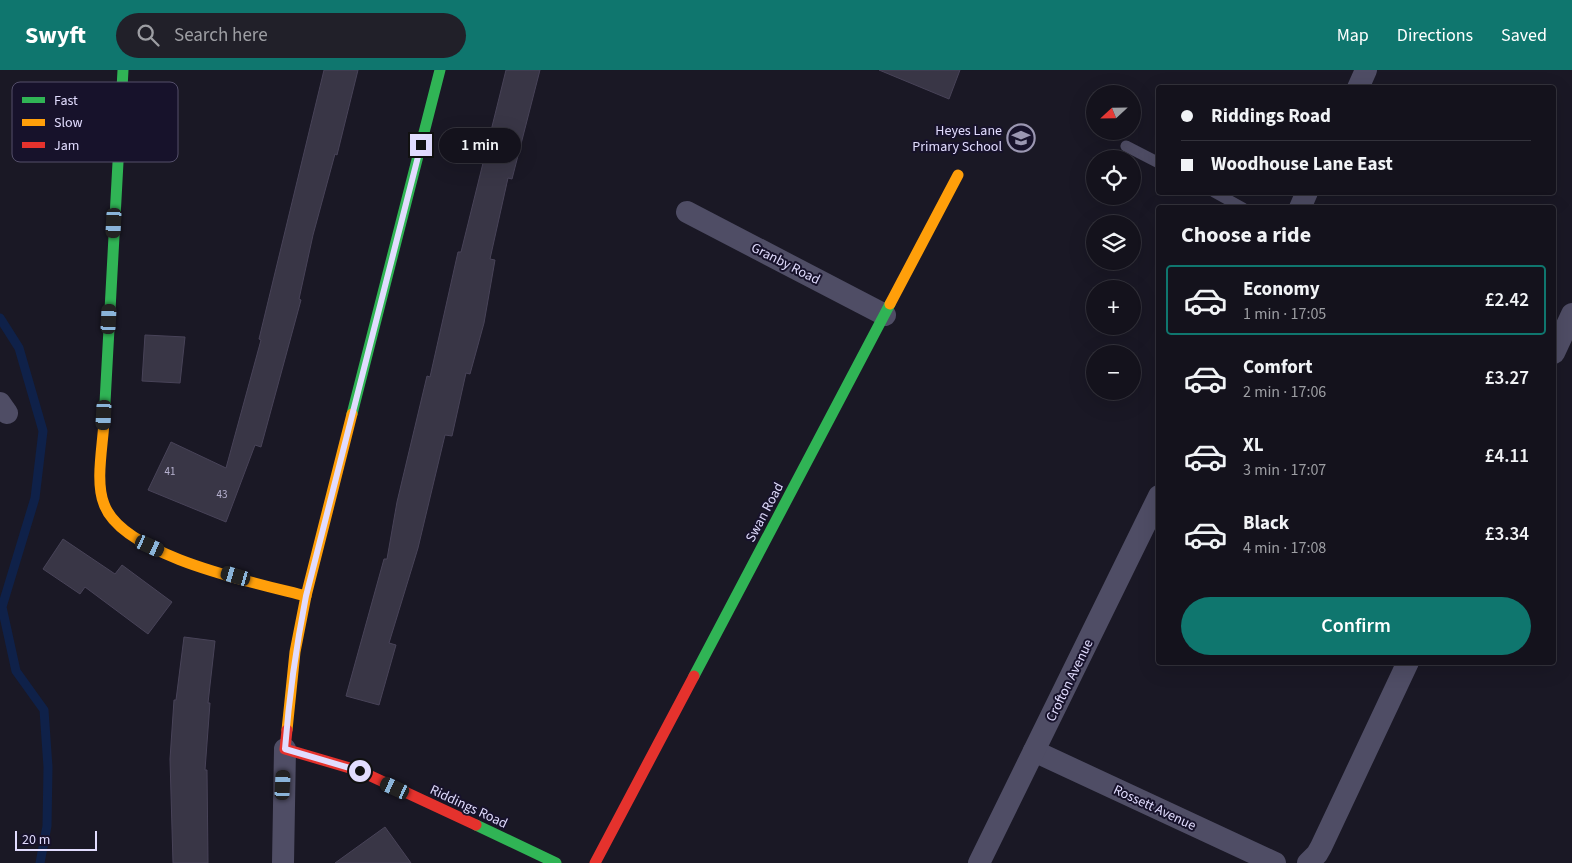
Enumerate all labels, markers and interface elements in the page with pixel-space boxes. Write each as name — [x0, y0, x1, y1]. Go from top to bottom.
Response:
search box — [116, 13, 466, 58]
text: Swyft — [25, 18, 86, 53]
icon: search — [134, 21, 162, 49]
text: Search here — [174, 22, 268, 49]
text: Map — [1337, 23, 1369, 48]
text: Directions — [1397, 23, 1473, 48]
text: Saved — [1501, 23, 1547, 48]
legend — [12, 82, 178, 162]
north arrow — [1086, 85, 1141, 140]
map controls — [1086, 85, 1141, 400]
text: Fast — [54, 91, 78, 111]
text: Riddings Road — [1211, 103, 1331, 130]
text: Slow — [54, 113, 83, 133]
place label: Heyes Lane Primary School — [912, 121, 1002, 157]
school or university icon: Heyes Lane Primary School — [1006, 123, 1036, 153]
callout: 1 min — [438, 128, 521, 162]
route end — [410, 134, 432, 156]
text: 1 min — [461, 134, 499, 156]
text: Jam — [54, 136, 79, 156]
button: locate — [1086, 150, 1141, 205]
text: Woodhouse Lane East — [1211, 151, 1393, 178]
car — [105, 208, 122, 238]
button: layers — [1086, 215, 1141, 270]
text: Choose a ride — [1181, 219, 1311, 251]
street label: Granby Road — [748, 238, 823, 290]
text: Economy — [1243, 276, 1320, 303]
icon: car — [1183, 278, 1228, 323]
button: + — [1086, 280, 1141, 335]
text: £2.42 — [1485, 287, 1529, 314]
text: 1 min · 17:05 — [1243, 303, 1326, 325]
car — [100, 304, 117, 334]
button: − — [1086, 345, 1141, 400]
text: Comfort — [1243, 354, 1313, 381]
icon: car — [1183, 356, 1228, 401]
text: £3.27 — [1485, 365, 1529, 392]
text: 2 min · 17:06 — [1243, 381, 1326, 403]
car — [95, 400, 112, 430]
text: XL — [1243, 432, 1264, 459]
icon: car — [1183, 434, 1228, 479]
text: £4.11 — [1485, 443, 1529, 470]
text: 3 min · 17:07 — [1243, 459, 1326, 481]
house number: 41 — [165, 464, 175, 479]
street label: Swan Road — [741, 479, 789, 546]
house number: 43 — [217, 487, 227, 502]
text: Black — [1243, 510, 1289, 537]
icon: car — [1183, 512, 1228, 557]
text: £3.34 — [1485, 521, 1529, 548]
car — [133, 533, 166, 559]
text: 4 min · 17:08 — [1243, 537, 1326, 559]
car — [219, 565, 252, 587]
button: Confirm — [1181, 597, 1531, 655]
street label: Crofton Avenue — [1041, 636, 1099, 725]
route start — [349, 760, 371, 782]
car — [274, 770, 291, 800]
car — [378, 775, 411, 801]
street label: Riddings Road — [426, 780, 511, 834]
street label: Rossett Avenue — [1110, 780, 1199, 836]
scale bar — [15, 828, 98, 851]
text: 20 m — [22, 830, 50, 850]

